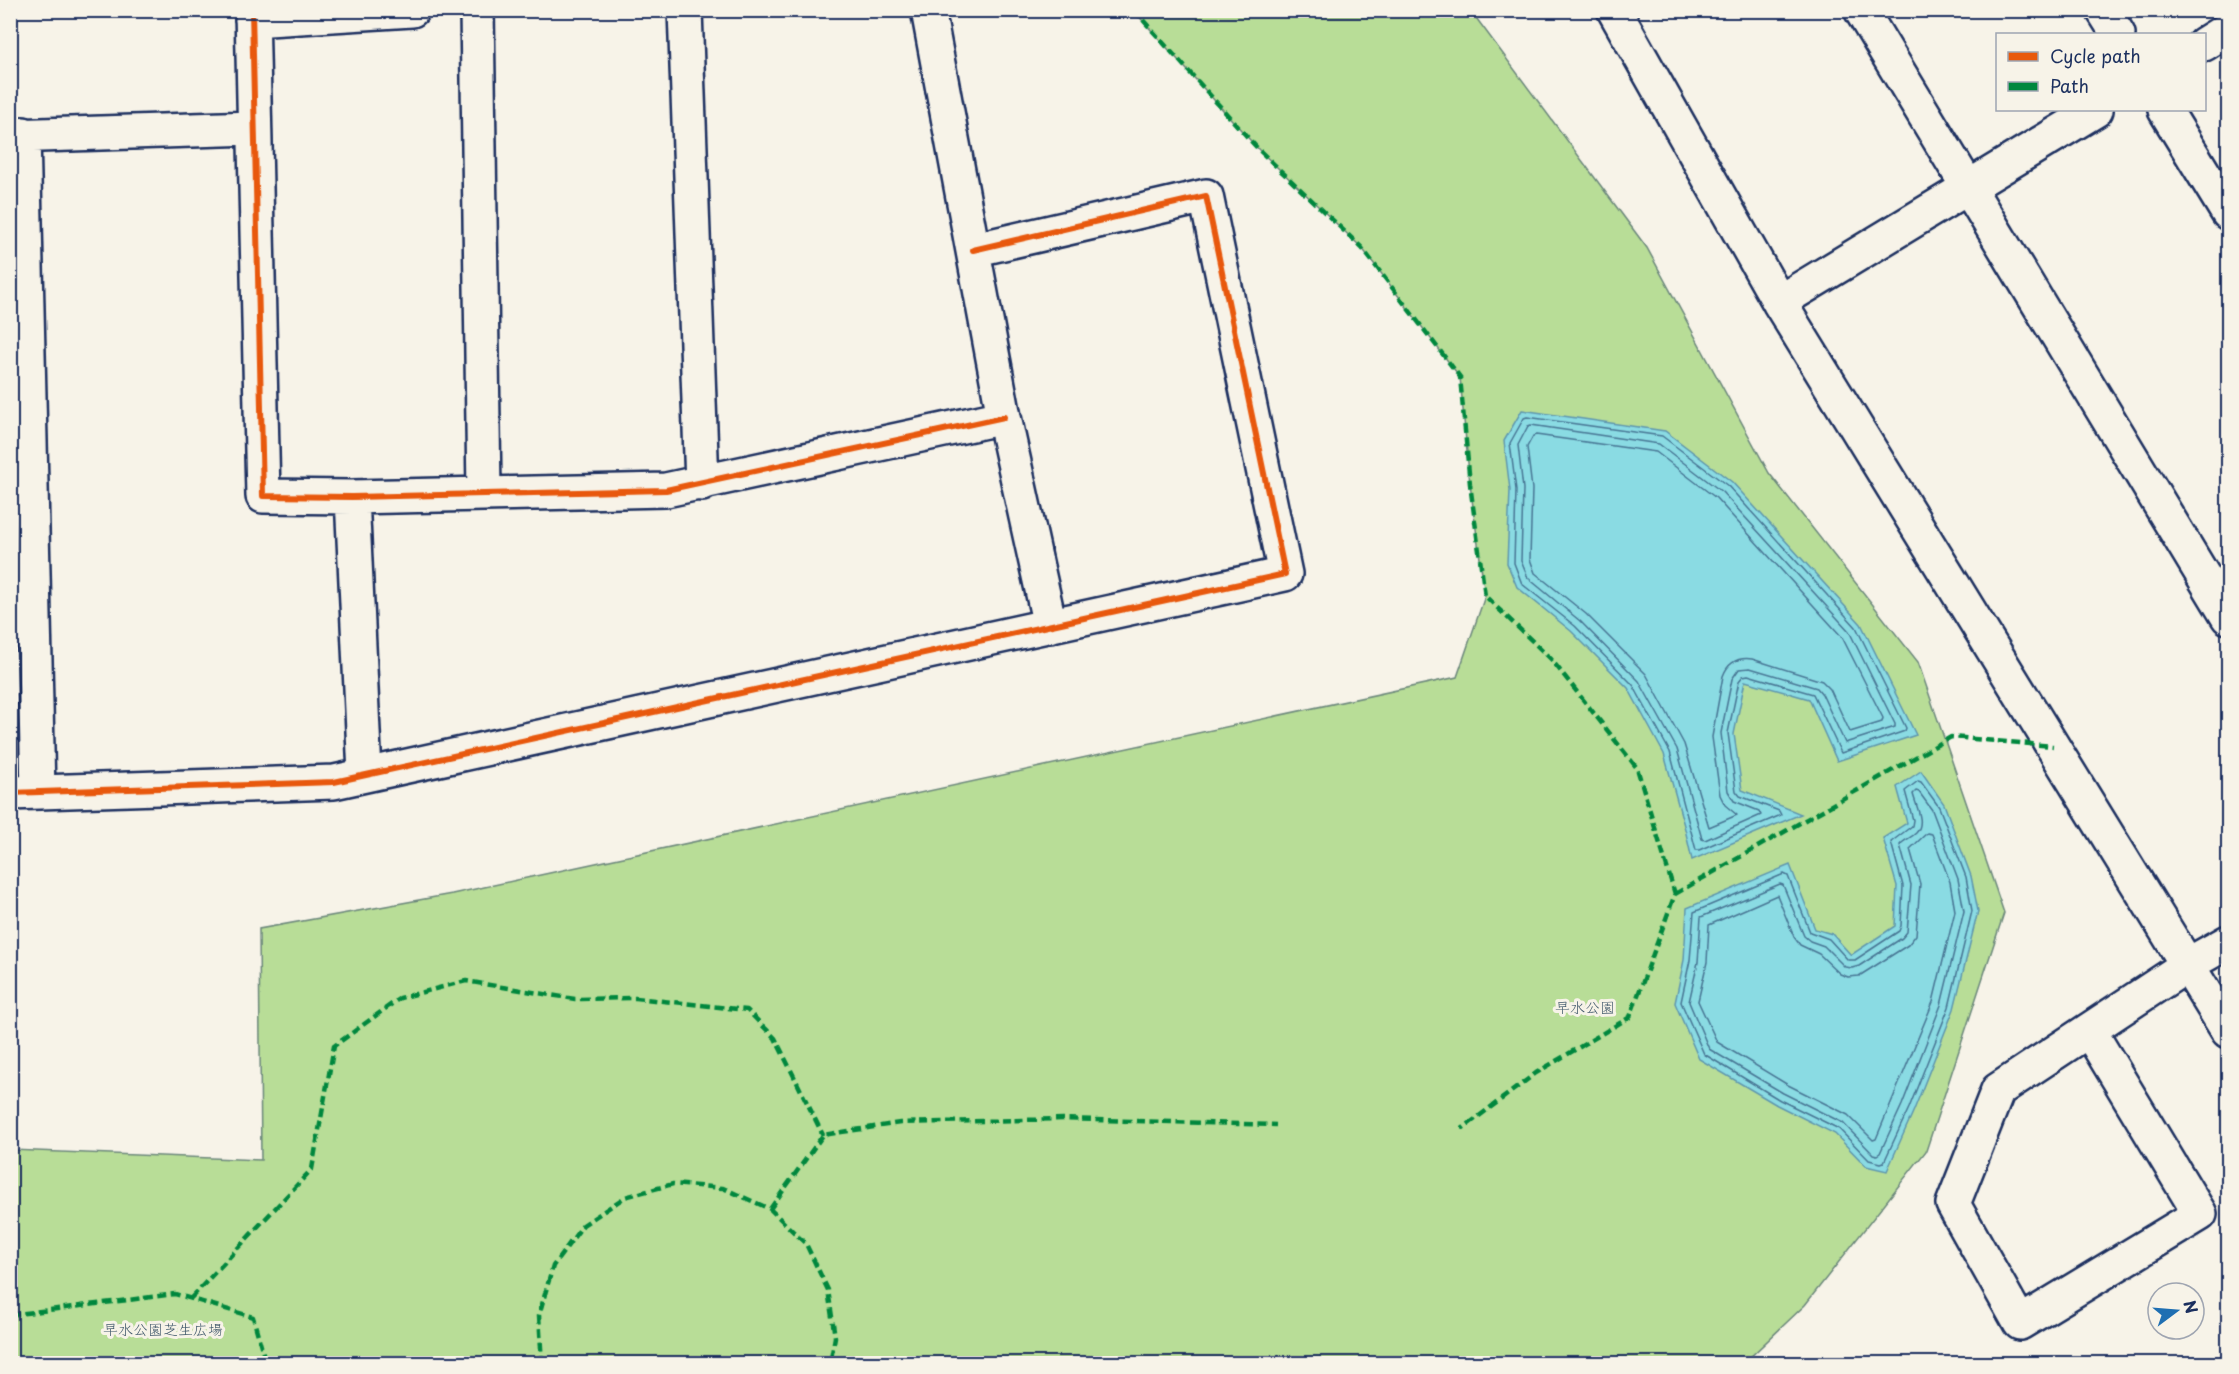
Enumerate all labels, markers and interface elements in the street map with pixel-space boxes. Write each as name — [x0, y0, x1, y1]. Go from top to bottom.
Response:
legend — [1996, 33, 2206, 111]
text: Cycle path — [2050, 42, 2141, 69]
text: Path — [2050, 72, 2089, 99]
park label: 早水公園 — [1555, 995, 1615, 1018]
north arrow — [2146, 1281, 2206, 1341]
text: N — [2178, 1297, 2205, 1316]
park label: 早水公園芝生広場 — [103, 1317, 223, 1340]

